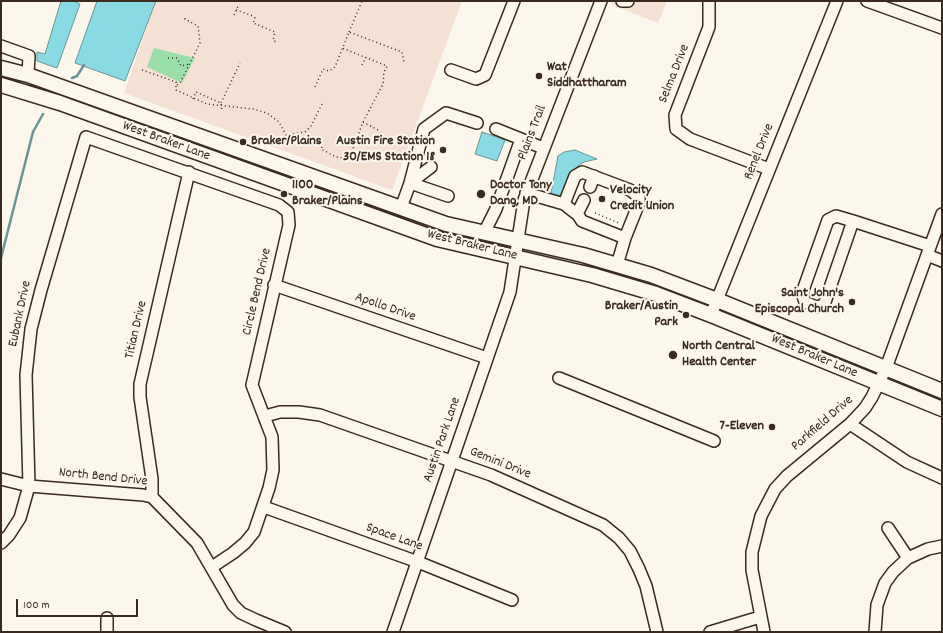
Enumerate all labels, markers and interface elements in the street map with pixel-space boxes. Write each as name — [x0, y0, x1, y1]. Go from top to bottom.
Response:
street label: Selma Drive — [656, 42, 694, 106]
place label: Wat Siddhattharam — [547, 60, 627, 92]
marker: Wat Siddhattharam — [534, 71, 544, 81]
street label: Plains Trail — [515, 103, 551, 163]
street label: West Braker Lane — [120, 118, 212, 166]
street label: Renel Drive — [741, 121, 779, 183]
place label: Braker/Plains — [251, 134, 322, 150]
place label: Austin Fire Station 30/EMS Station 18 — [336, 134, 435, 166]
marker: Braker/Plains — [238, 137, 248, 147]
marker: Austin Fire Station 30/EMS Station 18 — [438, 145, 448, 155]
place label: 1100 Braker/Plains — [292, 178, 363, 210]
place label: Doctor Tony Dang, MD — [490, 178, 552, 210]
place label: Velocity Credit Union — [610, 183, 674, 216]
marker: Doctor Tony Dang, MD — [475, 188, 487, 200]
marker: 1100 Braker/Plains — [279, 189, 289, 199]
marker: Velocity Credit Union — [597, 194, 607, 204]
street label: West Braker Lane — [425, 227, 519, 265]
street label: Circle Bend Drive — [240, 247, 276, 337]
street label: Eubank Drive — [6, 279, 36, 349]
place label: Saint John's Episcopal Church — [755, 286, 844, 318]
street label: Apollo Drive — [352, 290, 418, 326]
marker: Saint John's Episcopal Church — [847, 297, 857, 307]
street label: Titian Drive — [122, 299, 152, 361]
place label: Braker/Austin Park — [605, 299, 678, 332]
marker: Braker/Austin Park — [681, 310, 691, 320]
street label: West Braker Lane — [768, 331, 860, 383]
place label: North Central Health Center — [682, 339, 756, 372]
marker: North Central Health Center — [667, 349, 679, 361]
street label: Parkfield Drive — [789, 393, 857, 455]
street label: Austin Park Lane — [421, 395, 465, 485]
place label: 7-Eleven — [720, 419, 764, 435]
marker: 7-Eleven — [767, 422, 777, 432]
street label: Gemini Drive — [467, 444, 533, 484]
street label: North Bend Drive — [58, 465, 148, 491]
street label: Space Lane — [363, 520, 425, 556]
scale bar — [18, 591, 140, 617]
text: 100 m — [23, 597, 50, 614]

